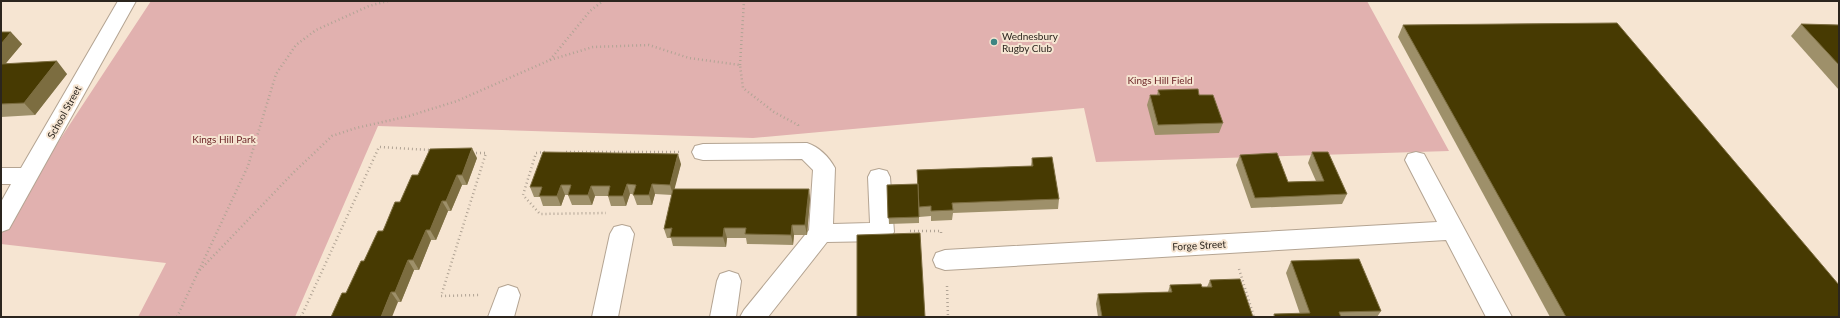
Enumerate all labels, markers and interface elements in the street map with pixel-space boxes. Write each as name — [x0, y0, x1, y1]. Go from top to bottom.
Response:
place label: Wednesbury Rugby Club — [1002, 30, 1059, 54]
marker: Wednesbury Rugby Club — [989, 37, 999, 47]
park label: Kings Hill Field — [1127, 74, 1193, 86]
street label: School Street — [45, 83, 84, 140]
park label: Kings Hill Park — [192, 133, 257, 145]
street label: Forge Street — [1172, 238, 1227, 252]

